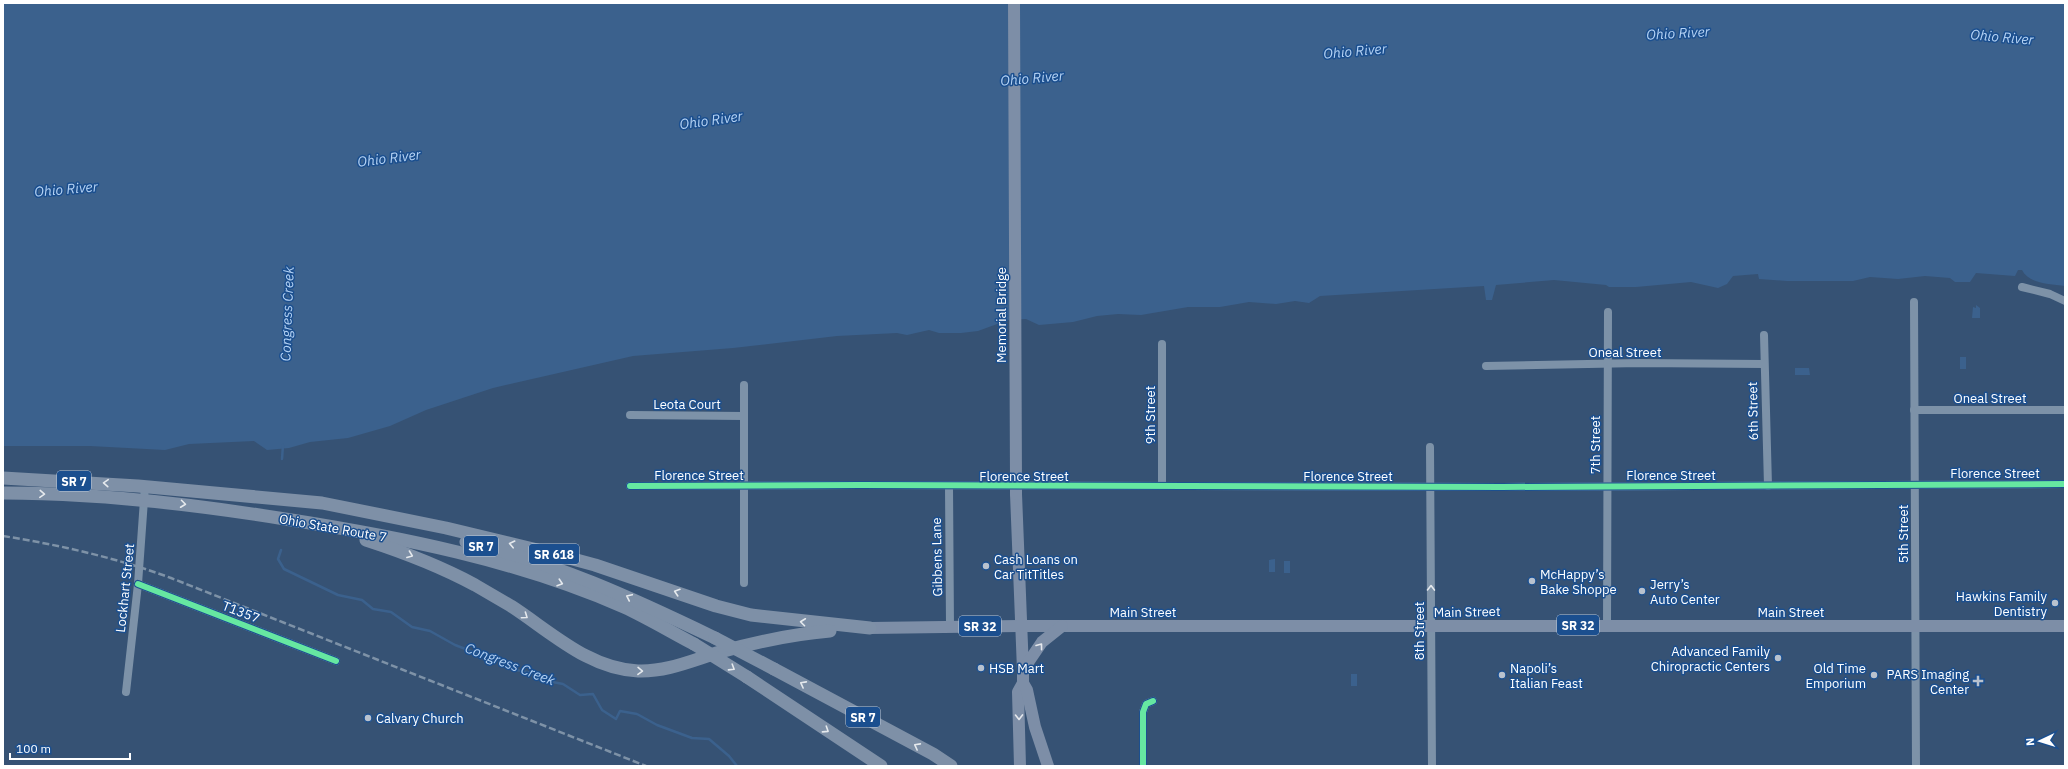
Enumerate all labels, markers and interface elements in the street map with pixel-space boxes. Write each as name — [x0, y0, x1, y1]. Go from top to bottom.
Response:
water label: Ohio River — [1646, 22, 1711, 44]
water label: Ohio River — [1970, 25, 2035, 49]
water label: Ohio River — [1323, 39, 1388, 63]
water label: Ohio River — [1000, 66, 1065, 90]
water label: Ohio River — [678, 107, 745, 133]
water label: Ohio River — [356, 145, 422, 171]
water label: Ohio River — [34, 177, 99, 201]
water label: Congress Creek — [276, 266, 298, 362]
street label: Memorial Bridge — [993, 267, 1010, 363]
street label: Oneal Street — [1589, 344, 1661, 361]
street label: 6th Street — [1744, 382, 1762, 440]
street label: 9th Street — [1142, 386, 1159, 444]
street label: Oneal Street — [1954, 390, 2026, 407]
street label: Leota Court — [653, 396, 721, 413]
street label: 7th Street — [1587, 416, 1604, 474]
street label: Florence Street — [1950, 465, 2040, 482]
street label: Florence Street — [654, 467, 744, 484]
street label: Florence Street — [1626, 467, 1716, 484]
street label: Florence Street — [979, 468, 1069, 485]
street label: Florence Street — [1303, 468, 1393, 485]
road number: SR 7 — [57, 471, 91, 491]
one-way arrow — [103, 479, 109, 488]
one-way arrow — [39, 490, 45, 498]
one-way arrow — [180, 499, 186, 508]
street label: 5th Street — [1895, 505, 1912, 563]
street label: Ohio State Route 7 — [278, 510, 388, 546]
street label: Gibbens Lane — [928, 517, 946, 597]
road number: SR 7 — [464, 536, 498, 556]
one-way arrow — [509, 540, 515, 548]
street label: Lockhart Street — [112, 543, 138, 633]
road number: SR 618 — [529, 544, 579, 564]
one-way arrow — [406, 551, 413, 559]
place label: Cash Loans on Car TitTitles — [994, 551, 1078, 583]
marker: Cash Loans on Car TitTitles — [981, 561, 991, 571]
place label: McHappy’s Bake Shoppe — [1540, 566, 1617, 598]
marker: McHappy’s Bake Shoppe — [1527, 576, 1537, 586]
place label: Jerry’s Auto Center — [1650, 576, 1720, 608]
one-way arrow — [557, 578, 564, 587]
one-way arrow — [1427, 585, 1435, 591]
marker: Jerry’s Auto Center — [1637, 586, 1647, 596]
place label: Hawkins Family Dentistry — [1956, 588, 2048, 620]
one-way arrow — [674, 589, 681, 597]
one-way arrow — [626, 594, 634, 602]
street label: T1357 — [220, 597, 262, 627]
marker: Hawkins Family Dentistry — [2050, 598, 2060, 608]
street label: 8th Street — [1411, 602, 1428, 660]
street label: Main Street — [1433, 603, 1501, 621]
street label: Main Street — [1110, 604, 1176, 621]
street label: Main Street — [1758, 604, 1824, 621]
one-way arrow — [520, 611, 527, 618]
road number: SR 32 — [1557, 615, 1599, 635]
road number: SR 32 — [959, 616, 1001, 636]
one-way arrow — [800, 618, 806, 627]
water label: Congress Creek — [463, 639, 558, 690]
one-way arrow — [1035, 643, 1043, 650]
place label: Advanced Family Chiropractic Centers — [1651, 643, 1771, 675]
marker: Advanced Family Chiropractic Centers — [1773, 653, 1783, 663]
place label: HSB Mart — [989, 660, 1044, 677]
place label: Napoli’s Italian Feast — [1510, 660, 1583, 692]
place label: Old Time Emporium — [1805, 660, 1866, 692]
one-way arrow — [728, 663, 735, 670]
marker: HSB Mart — [976, 663, 986, 673]
place label: PARS Imaging Center — [1887, 666, 1969, 698]
one-way arrow — [637, 667, 643, 675]
marker: Napoli’s Italian Feast — [1497, 670, 1507, 680]
marker: Old Time Emporium — [1869, 670, 1879, 680]
marker: PARS Imaging Center — [1972, 675, 1984, 687]
one-way arrow — [800, 682, 807, 689]
road number: SR 7 — [846, 707, 880, 727]
place label: Calvary Church — [376, 710, 464, 727]
marker: Calvary Church — [363, 713, 373, 723]
one-way arrow — [1015, 714, 1023, 720]
north arrow — [2020, 721, 2060, 761]
one-way arrow — [822, 725, 829, 733]
scale bar — [10, 735, 130, 761]
text: N — [2023, 737, 2037, 746]
text: 100 m — [16, 741, 51, 756]
one-way arrow — [914, 743, 922, 750]

